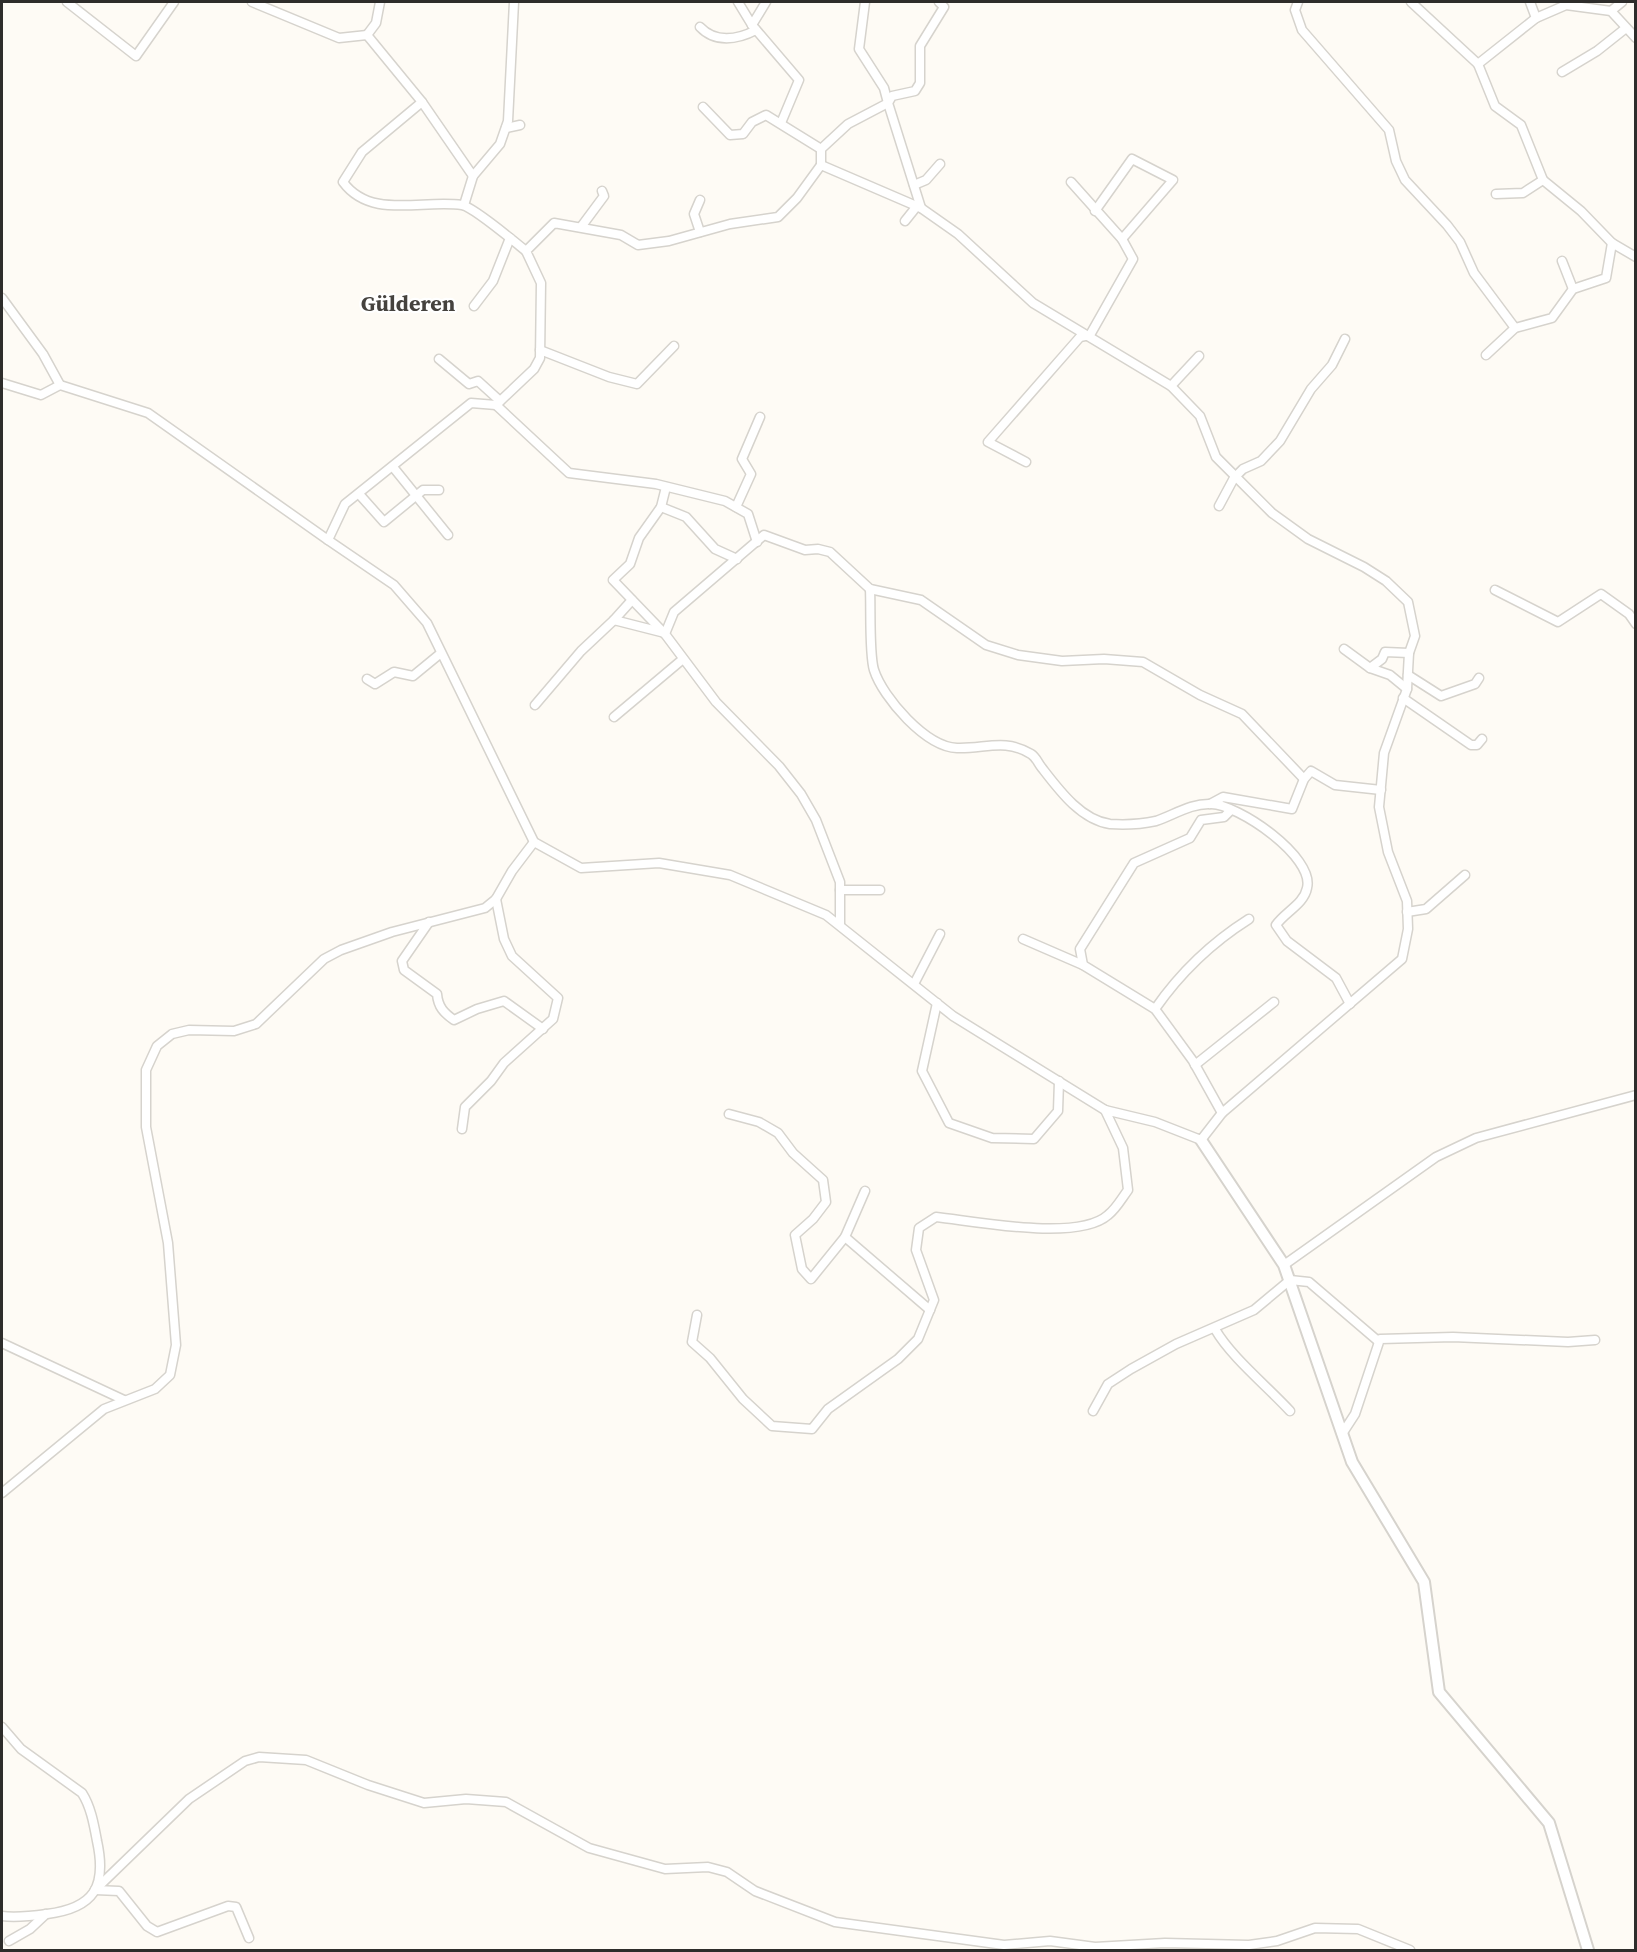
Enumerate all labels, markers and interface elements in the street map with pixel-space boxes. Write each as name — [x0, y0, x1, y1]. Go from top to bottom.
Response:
district label: Gülderen — [361, 288, 456, 318]

